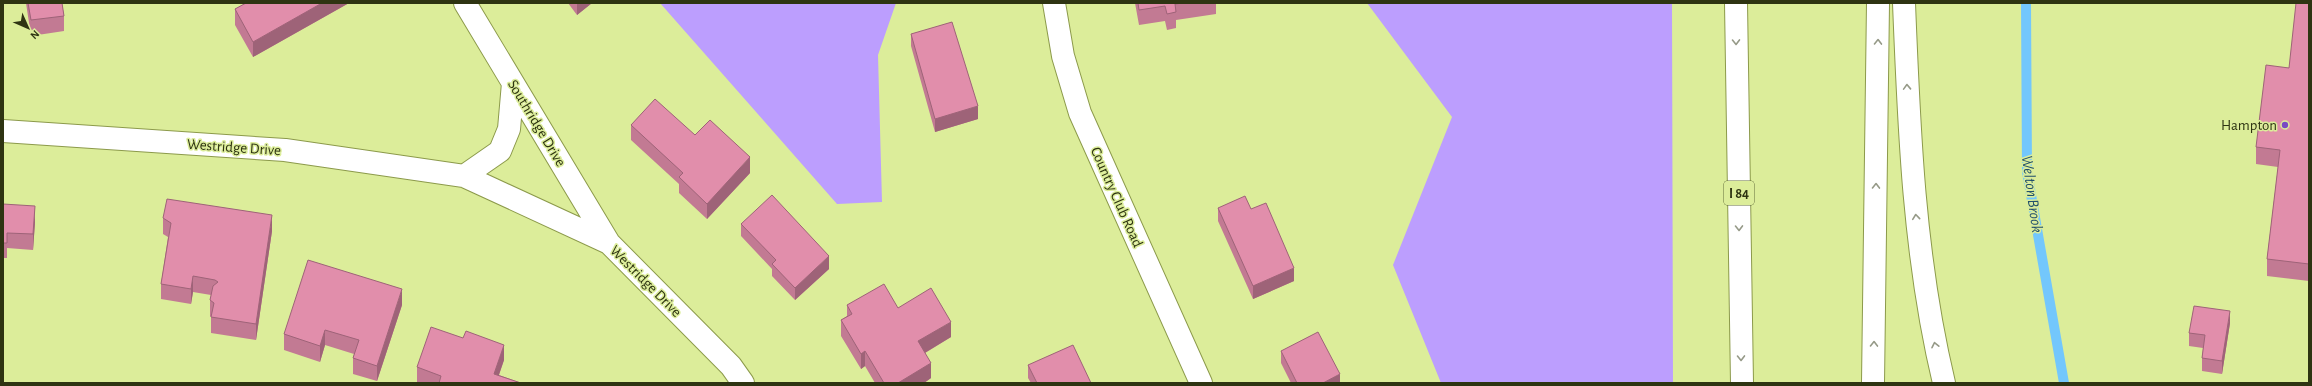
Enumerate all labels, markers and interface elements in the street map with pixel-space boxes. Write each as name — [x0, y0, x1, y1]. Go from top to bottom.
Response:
north arrow — [8, 8, 48, 48]
text: N — [28, 28, 41, 41]
one-way arrow — [1732, 39, 1740, 45]
one-way arrow — [1873, 39, 1882, 45]
street label: Southridge Drive — [505, 77, 568, 169]
one-way arrow — [1903, 84, 1912, 90]
place label: Hampton — [2221, 118, 2277, 133]
marker: Hampton — [2280, 120, 2290, 130]
street label: Westridge Drive — [186, 137, 282, 158]
street label: Country Club Road — [1088, 145, 1145, 250]
water label: Welton Brook — [2019, 154, 2045, 234]
road number: I 84 — [1724, 181, 1754, 205]
one-way arrow — [1872, 183, 1880, 189]
one-way arrow — [1911, 214, 1920, 220]
one-way arrow — [1735, 225, 1743, 231]
street label: Westridge Drive — [607, 243, 684, 320]
one-way arrow — [1870, 341, 1878, 347]
one-way arrow — [1931, 342, 1939, 348]
one-way arrow — [1737, 355, 1746, 361]

